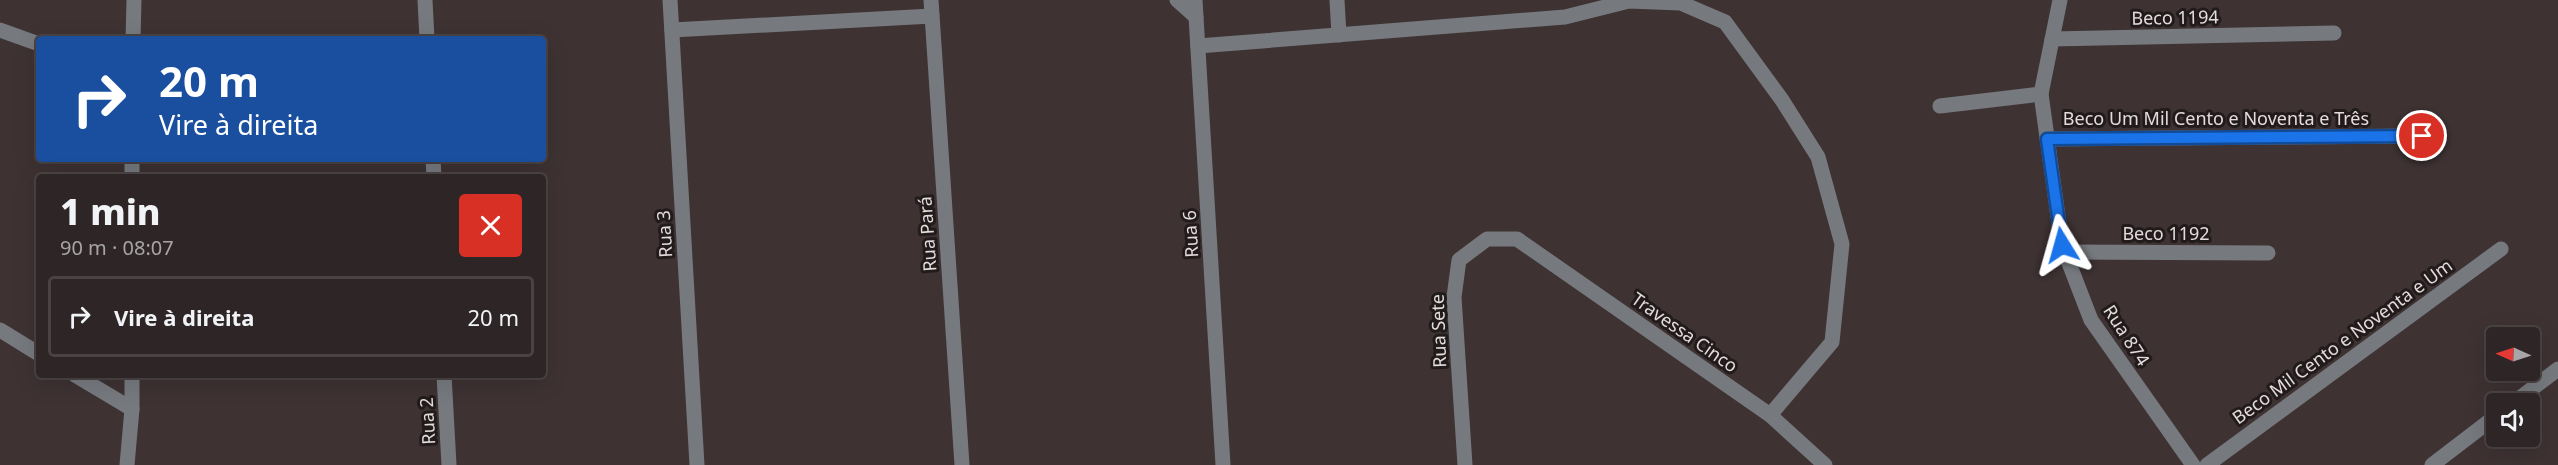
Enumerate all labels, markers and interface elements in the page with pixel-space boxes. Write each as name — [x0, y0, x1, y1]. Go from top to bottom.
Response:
street label: Beco 1194 — [2131, 4, 2219, 30]
text: 20 m — [159, 52, 259, 109]
icon: right — [60, 60, 138, 138]
text: Vire à direita — [159, 106, 318, 143]
street label: Beco Um Mil Cento e Noventa e Três — [2063, 106, 2369, 130]
pin — [2396, 110, 2447, 161]
icon: arrive — [2405, 119, 2438, 152]
text: 1 min — [60, 187, 161, 236]
button: close — [459, 194, 522, 257]
street label: Rua Pará — [912, 196, 942, 272]
street label: Rua 3 — [651, 210, 677, 258]
street label: Rua 6 — [1177, 210, 1203, 258]
position arrow — [2030, 213, 2094, 277]
street label: Beco 1192 — [2122, 221, 2210, 245]
text: 90 m · 08:07 — [60, 234, 174, 261]
street label: Beco Mil Cento e Noventa e Um — [2227, 253, 2457, 429]
street label: Travessa Cinco — [1627, 287, 1743, 377]
street label: Rua Sete — [1425, 294, 1451, 368]
icon: right — [63, 300, 96, 333]
street label: Rua 874 — [2098, 300, 2156, 370]
text: Vire à direita — [114, 302, 254, 332]
text: 20 m — [468, 302, 519, 332]
north arrow — [2486, 327, 2540, 381]
map controls — [2486, 327, 2540, 447]
button: sound — [2486, 393, 2540, 447]
street label: Rua 2 — [414, 397, 440, 445]

